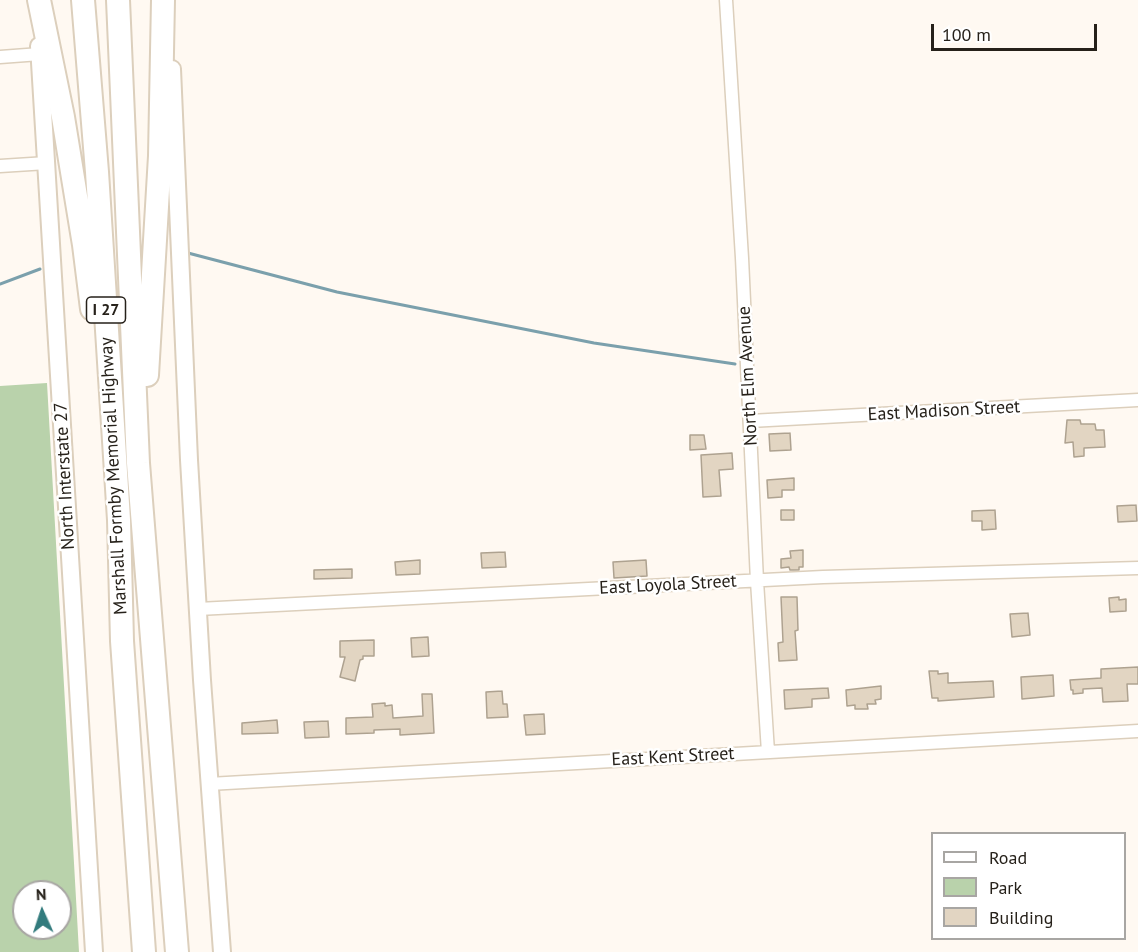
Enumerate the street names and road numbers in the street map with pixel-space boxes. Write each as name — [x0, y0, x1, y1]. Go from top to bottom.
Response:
road number: I 27 — [86, 297, 126, 323]
street label: North Elm Avenue — [734, 306, 762, 446]
street label: Marshall Formby Memorial Highway — [96, 337, 132, 615]
street label: East Madison Street — [867, 396, 1021, 426]
street label: North Interstate 27 — [50, 402, 80, 550]
street label: East Loyola Street — [599, 571, 737, 599]
street label: East Kent Street — [611, 743, 735, 771]

